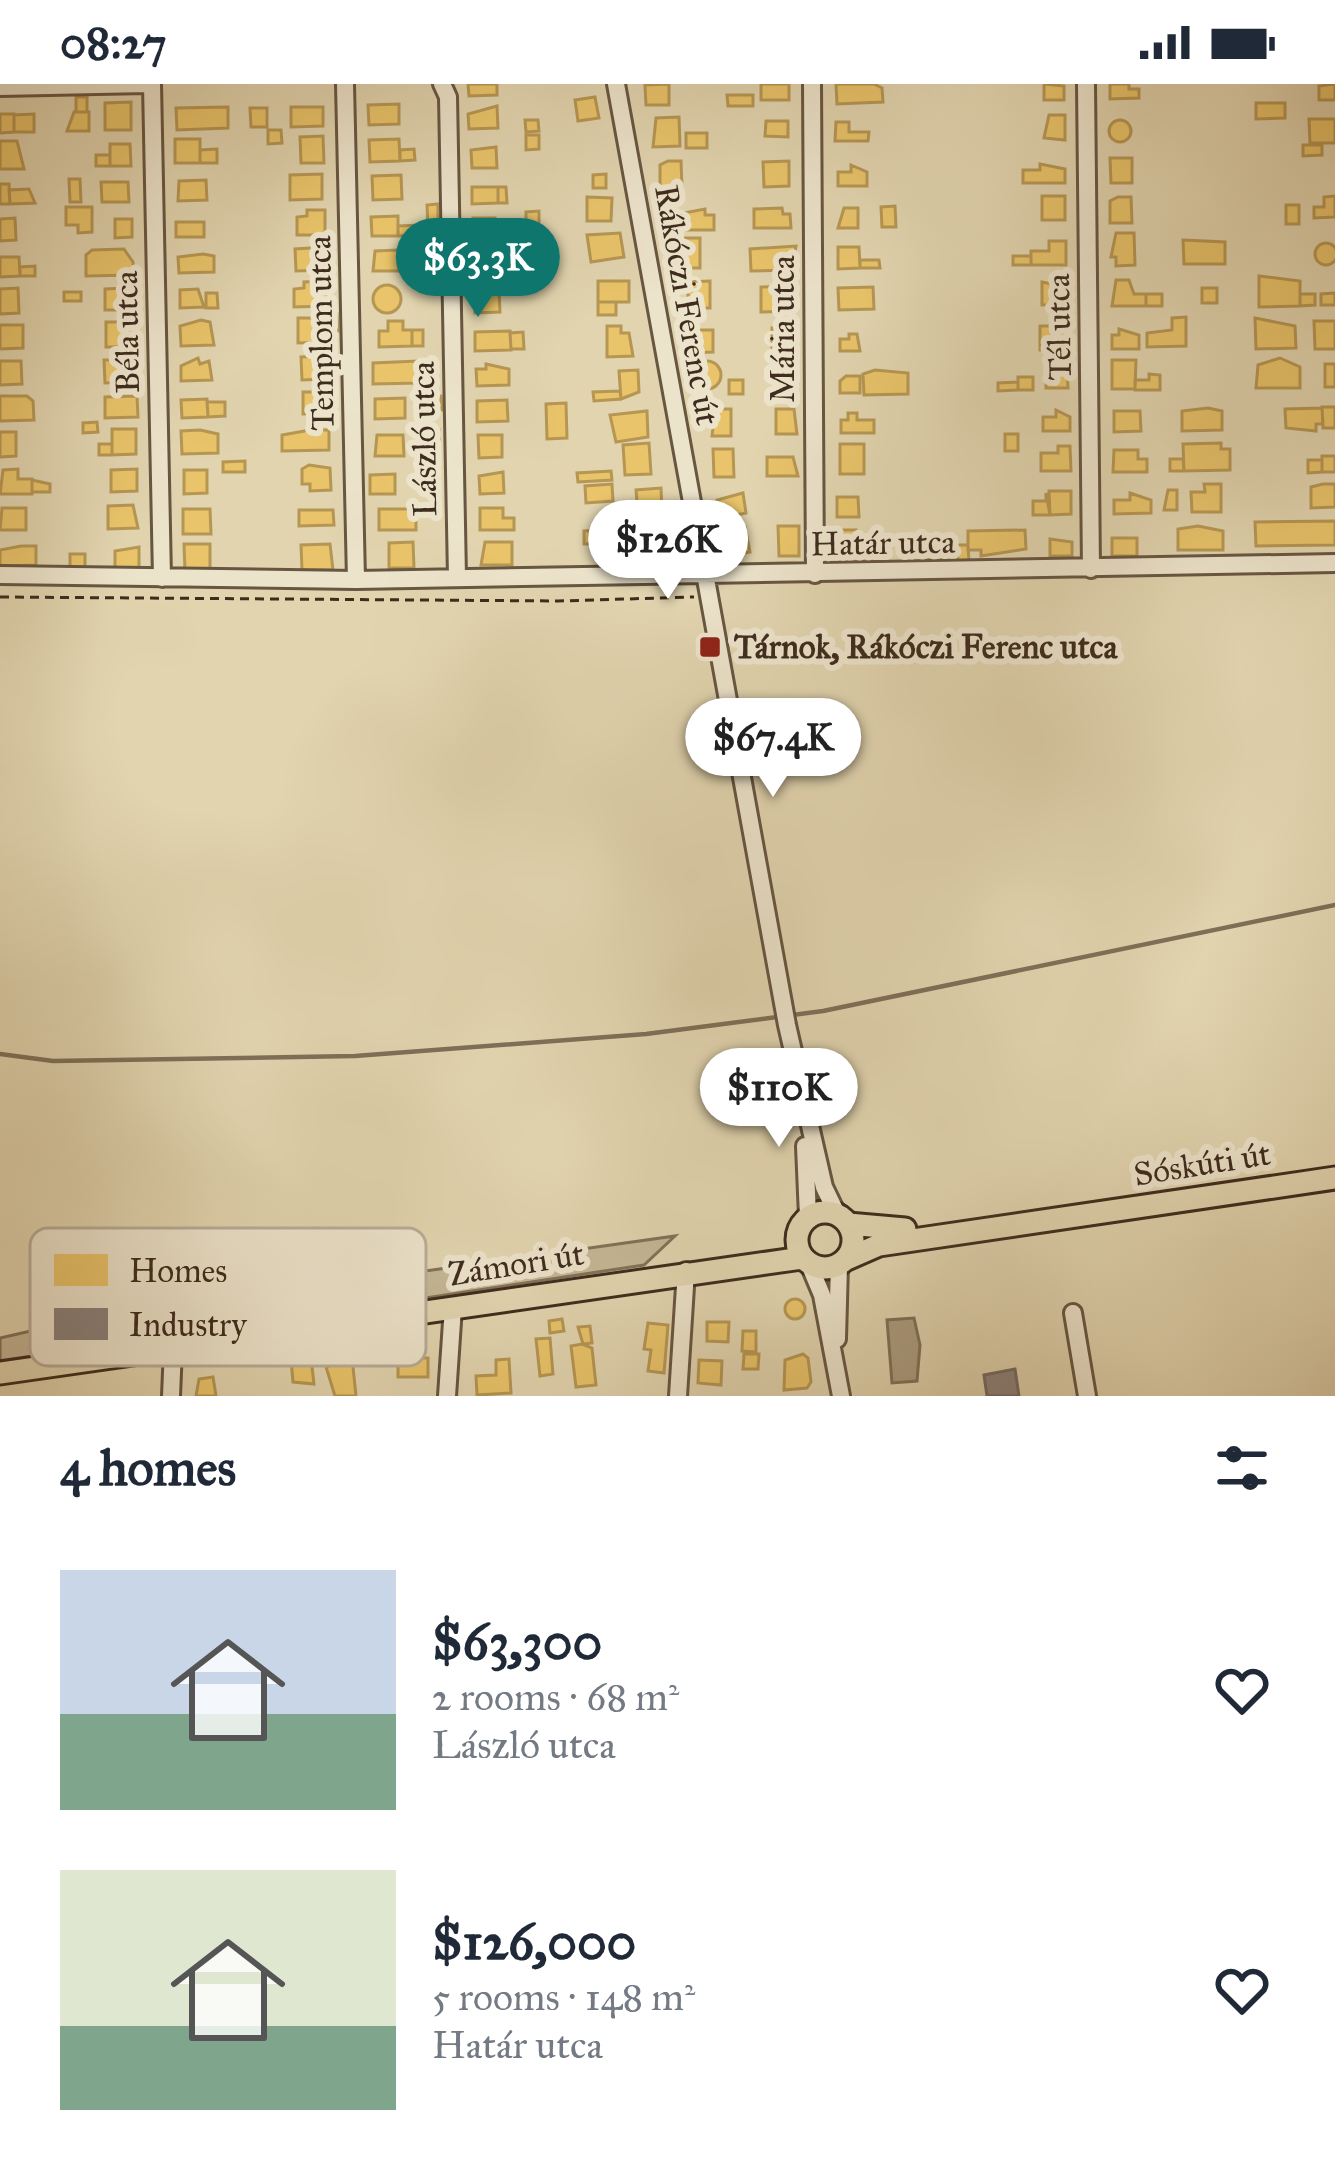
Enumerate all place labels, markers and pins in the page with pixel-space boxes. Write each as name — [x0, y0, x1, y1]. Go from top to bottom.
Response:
pin: $63.3K — [380, 218, 576, 320]
pin: $126K — [584, 500, 752, 602]
place label: Tárnok, Rákóczi Ferenc utca — [734, 627, 1119, 667]
marker: Tárnok, Rákóczi Ferenc utca — [697, 634, 723, 660]
pin: $67.4K — [675, 698, 871, 800]
pin: $110K — [695, 1048, 863, 1150]

